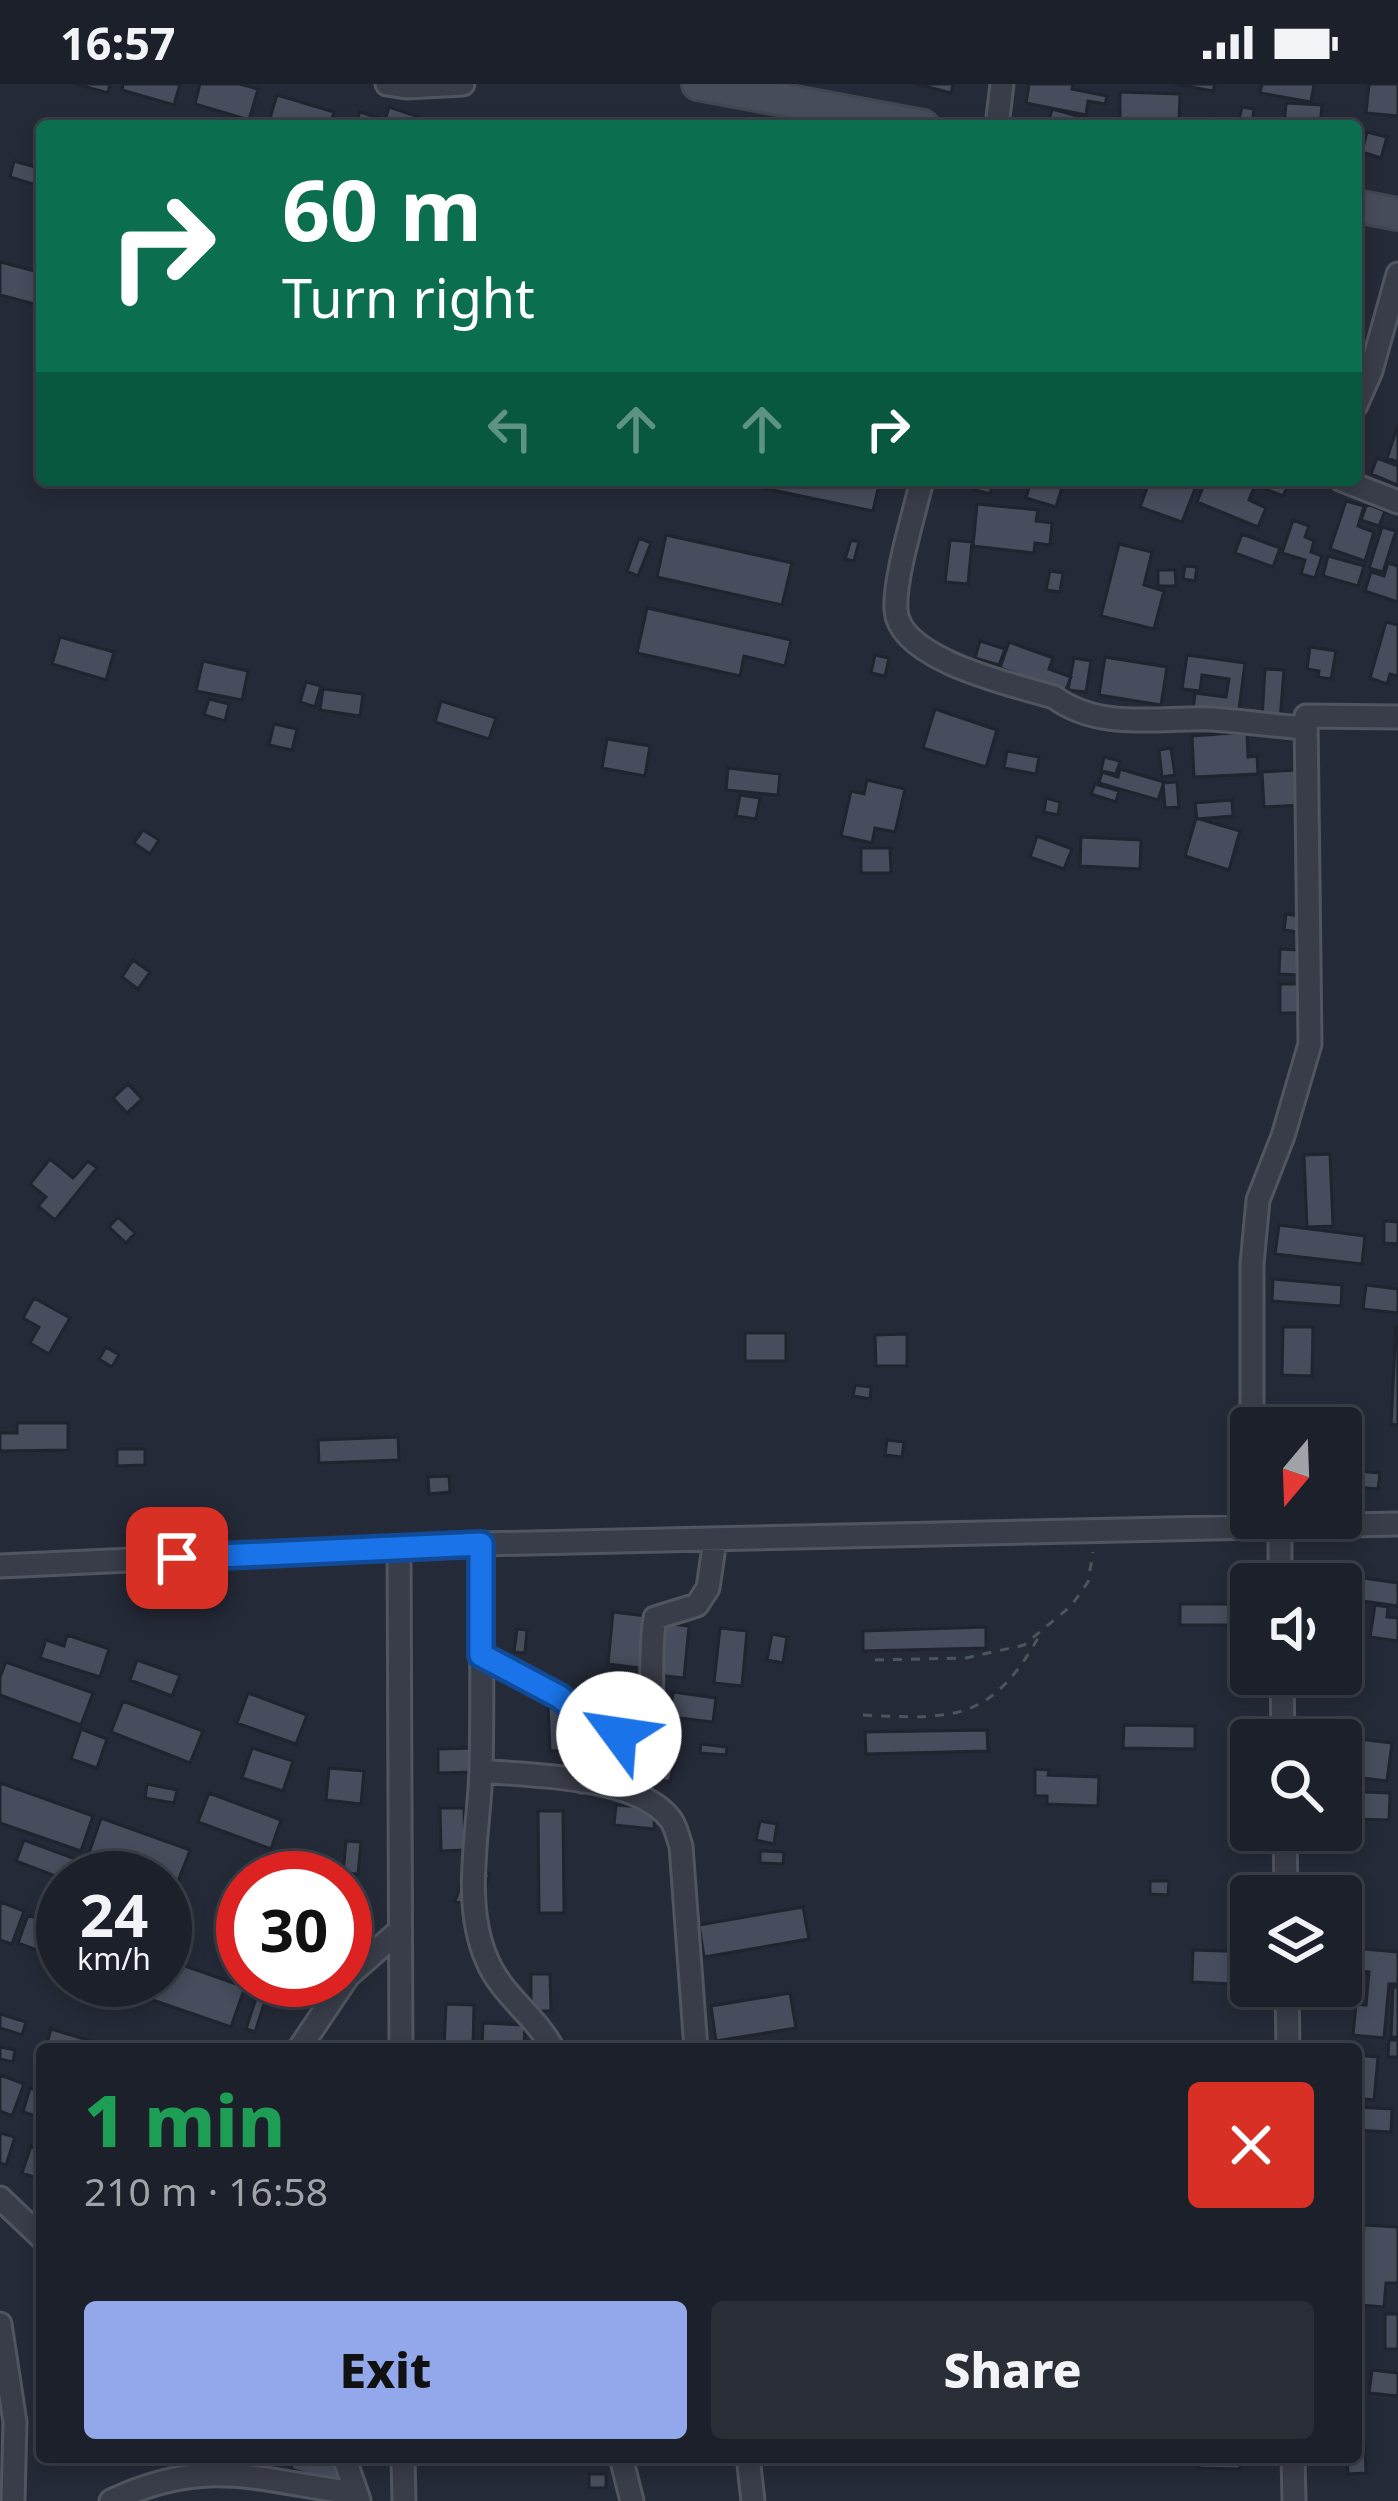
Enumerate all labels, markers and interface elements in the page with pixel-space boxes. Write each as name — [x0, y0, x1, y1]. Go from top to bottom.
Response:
text: 16:57 — [60, 12, 176, 73]
text: 60 m — [282, 151, 482, 266]
icon: right — [84, 168, 240, 324]
text: Turn right — [282, 260, 535, 334]
icon: left — [477, 396, 543, 462]
icon: ahead — [603, 396, 669, 462]
icon: ahead — [729, 396, 795, 462]
icon: right — [855, 396, 921, 462]
north arrow — [1230, 1407, 1362, 1539]
map controls — [1230, 1407, 1362, 2007]
pin — [126, 1507, 228, 1609]
icon: arrive — [144, 1525, 210, 1591]
button: sound — [1230, 1563, 1362, 1695]
position arrow — [556, 1671, 682, 1797]
button: search — [1230, 1719, 1362, 1851]
speed limit sign: 30 — [216, 1851, 372, 2007]
text: 24 — [80, 1873, 148, 1955]
button: layers — [1230, 1875, 1362, 2007]
text: km/h — [77, 1938, 151, 1979]
text: 1 min — [84, 2070, 285, 2168]
button: close — [1188, 2082, 1314, 2208]
text: 210 m · 16:58 — [84, 2164, 328, 2217]
button: Exit — [84, 2301, 687, 2439]
button: Share — [711, 2301, 1314, 2439]

